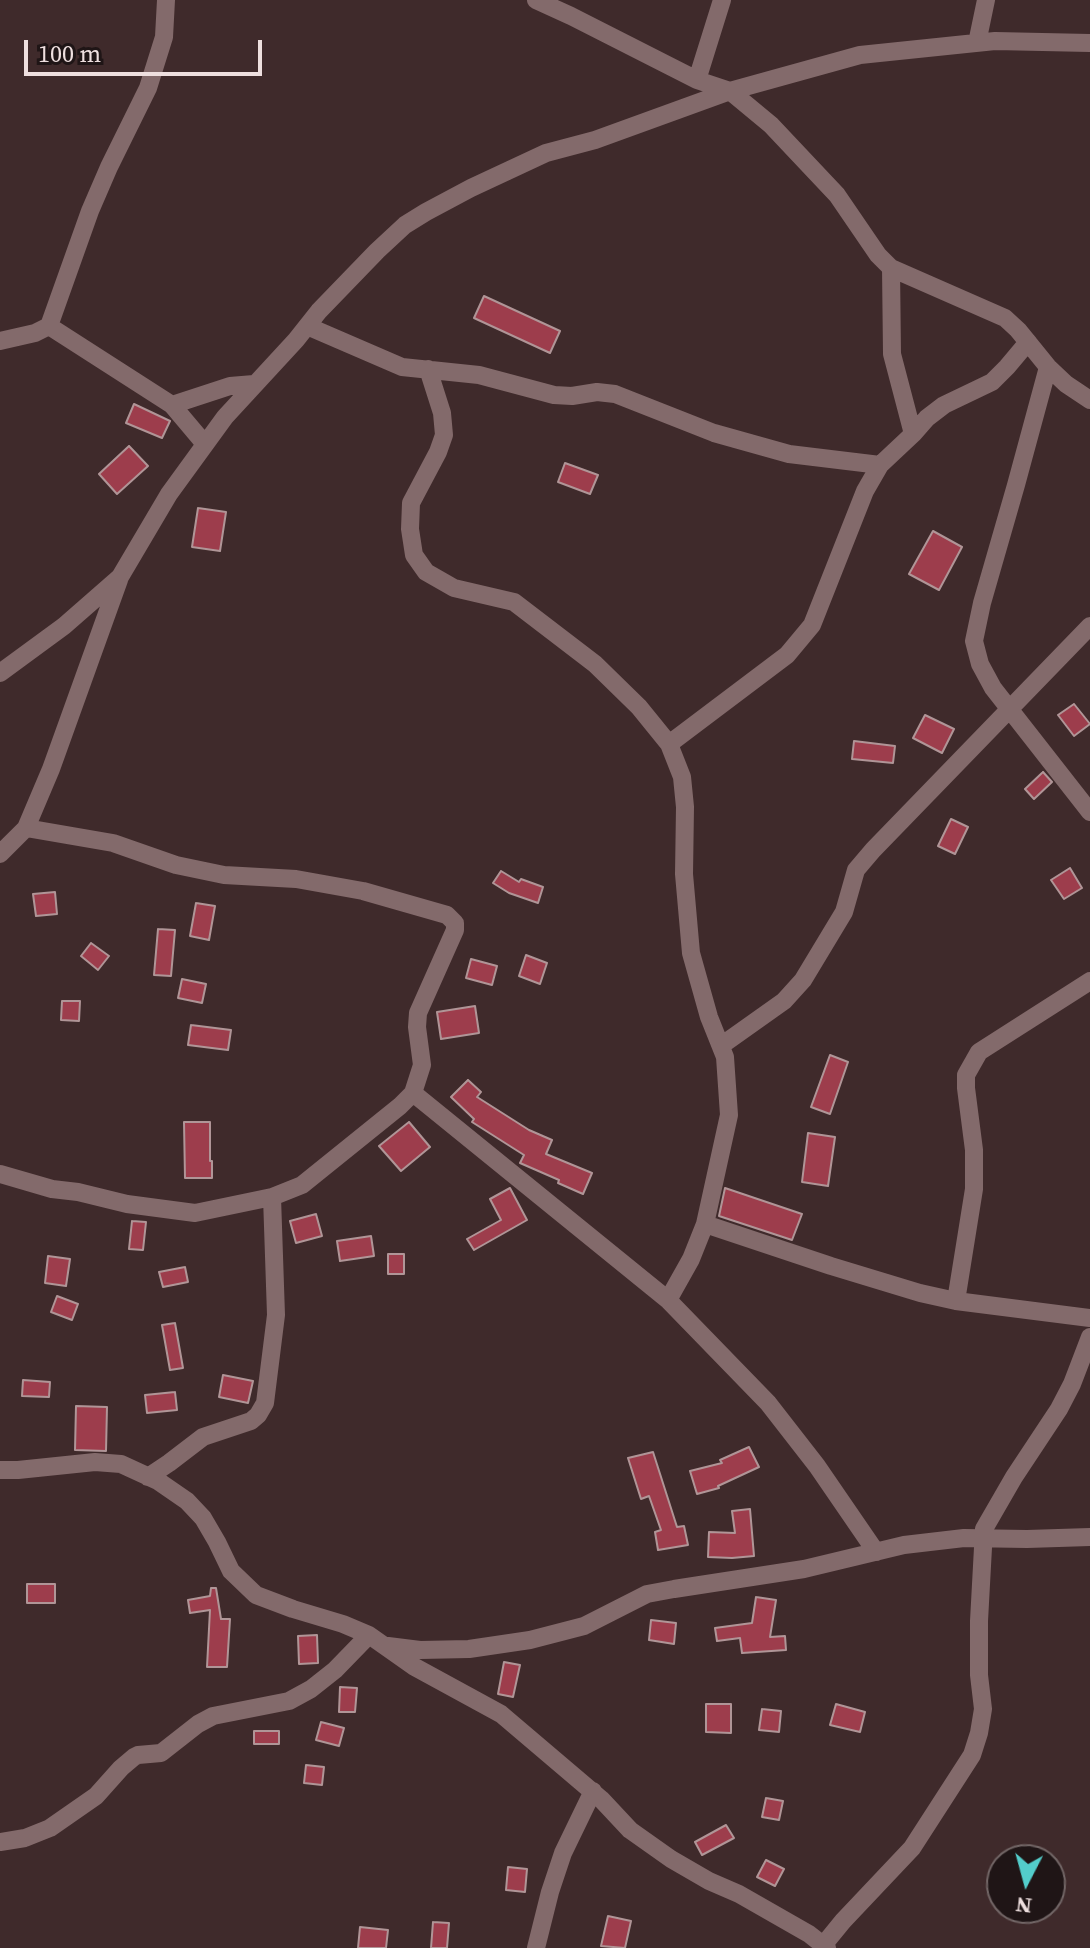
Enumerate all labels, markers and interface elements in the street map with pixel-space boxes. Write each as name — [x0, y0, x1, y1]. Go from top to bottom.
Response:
scale bar — [28, 24, 266, 74]
text: 100 m — [38, 37, 101, 70]
north arrow — [986, 1844, 1066, 1924]
text: N — [1014, 1890, 1033, 1922]

